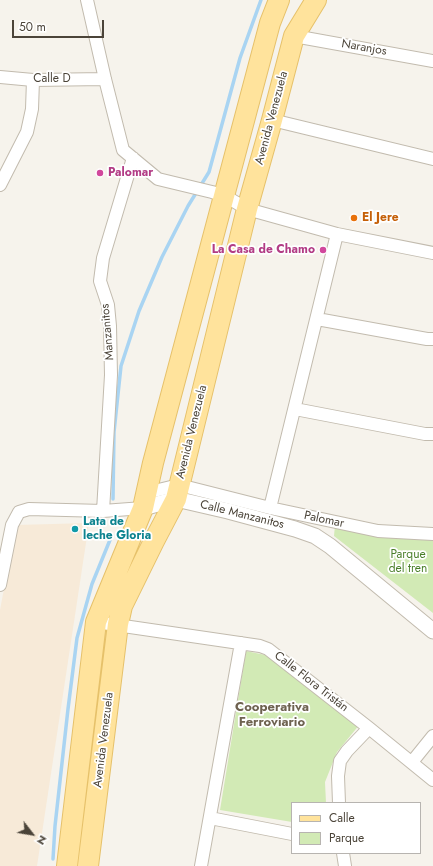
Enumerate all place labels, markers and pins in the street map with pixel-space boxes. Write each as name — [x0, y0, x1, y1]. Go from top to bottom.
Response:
place label: Palomar — [108, 166, 153, 180]
marker: Palomar — [95, 168, 105, 178]
place label: El Jere — [362, 211, 399, 225]
marker: El Jere — [349, 213, 359, 223]
place label: La Casa de Chamo — [212, 243, 315, 257]
marker: La Casa de Chamo — [318, 245, 328, 255]
place label: Lata de leche Gloria — [83, 515, 151, 543]
marker: Lata de leche Gloria — [70, 524, 80, 534]

